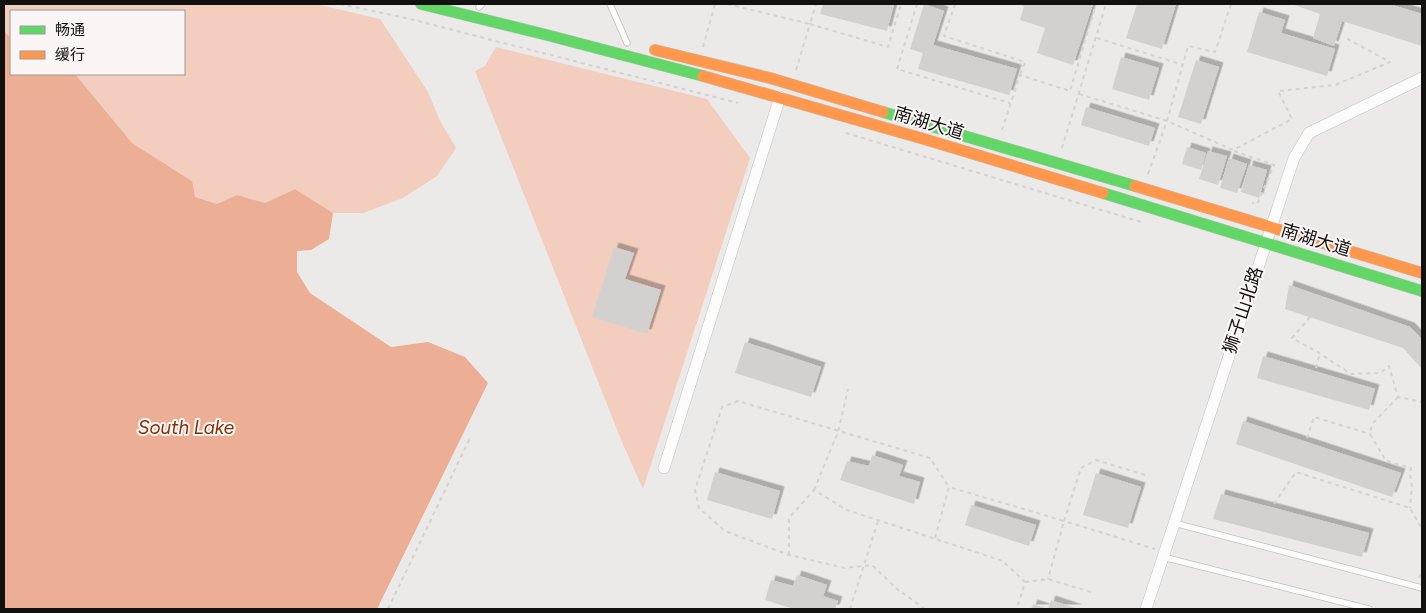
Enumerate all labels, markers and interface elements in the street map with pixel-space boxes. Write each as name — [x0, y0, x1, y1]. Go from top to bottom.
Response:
legend — [10, 10, 185, 75]
text: 畅通 — [55, 21, 85, 39]
text: 缓行 — [55, 46, 85, 64]
street label: 南湖大道 — [891, 102, 967, 144]
street label: 南湖大道 — [1278, 219, 1354, 261]
street label: 狮子山北路 — [1219, 264, 1267, 356]
water label: South Lake — [138, 416, 235, 439]

